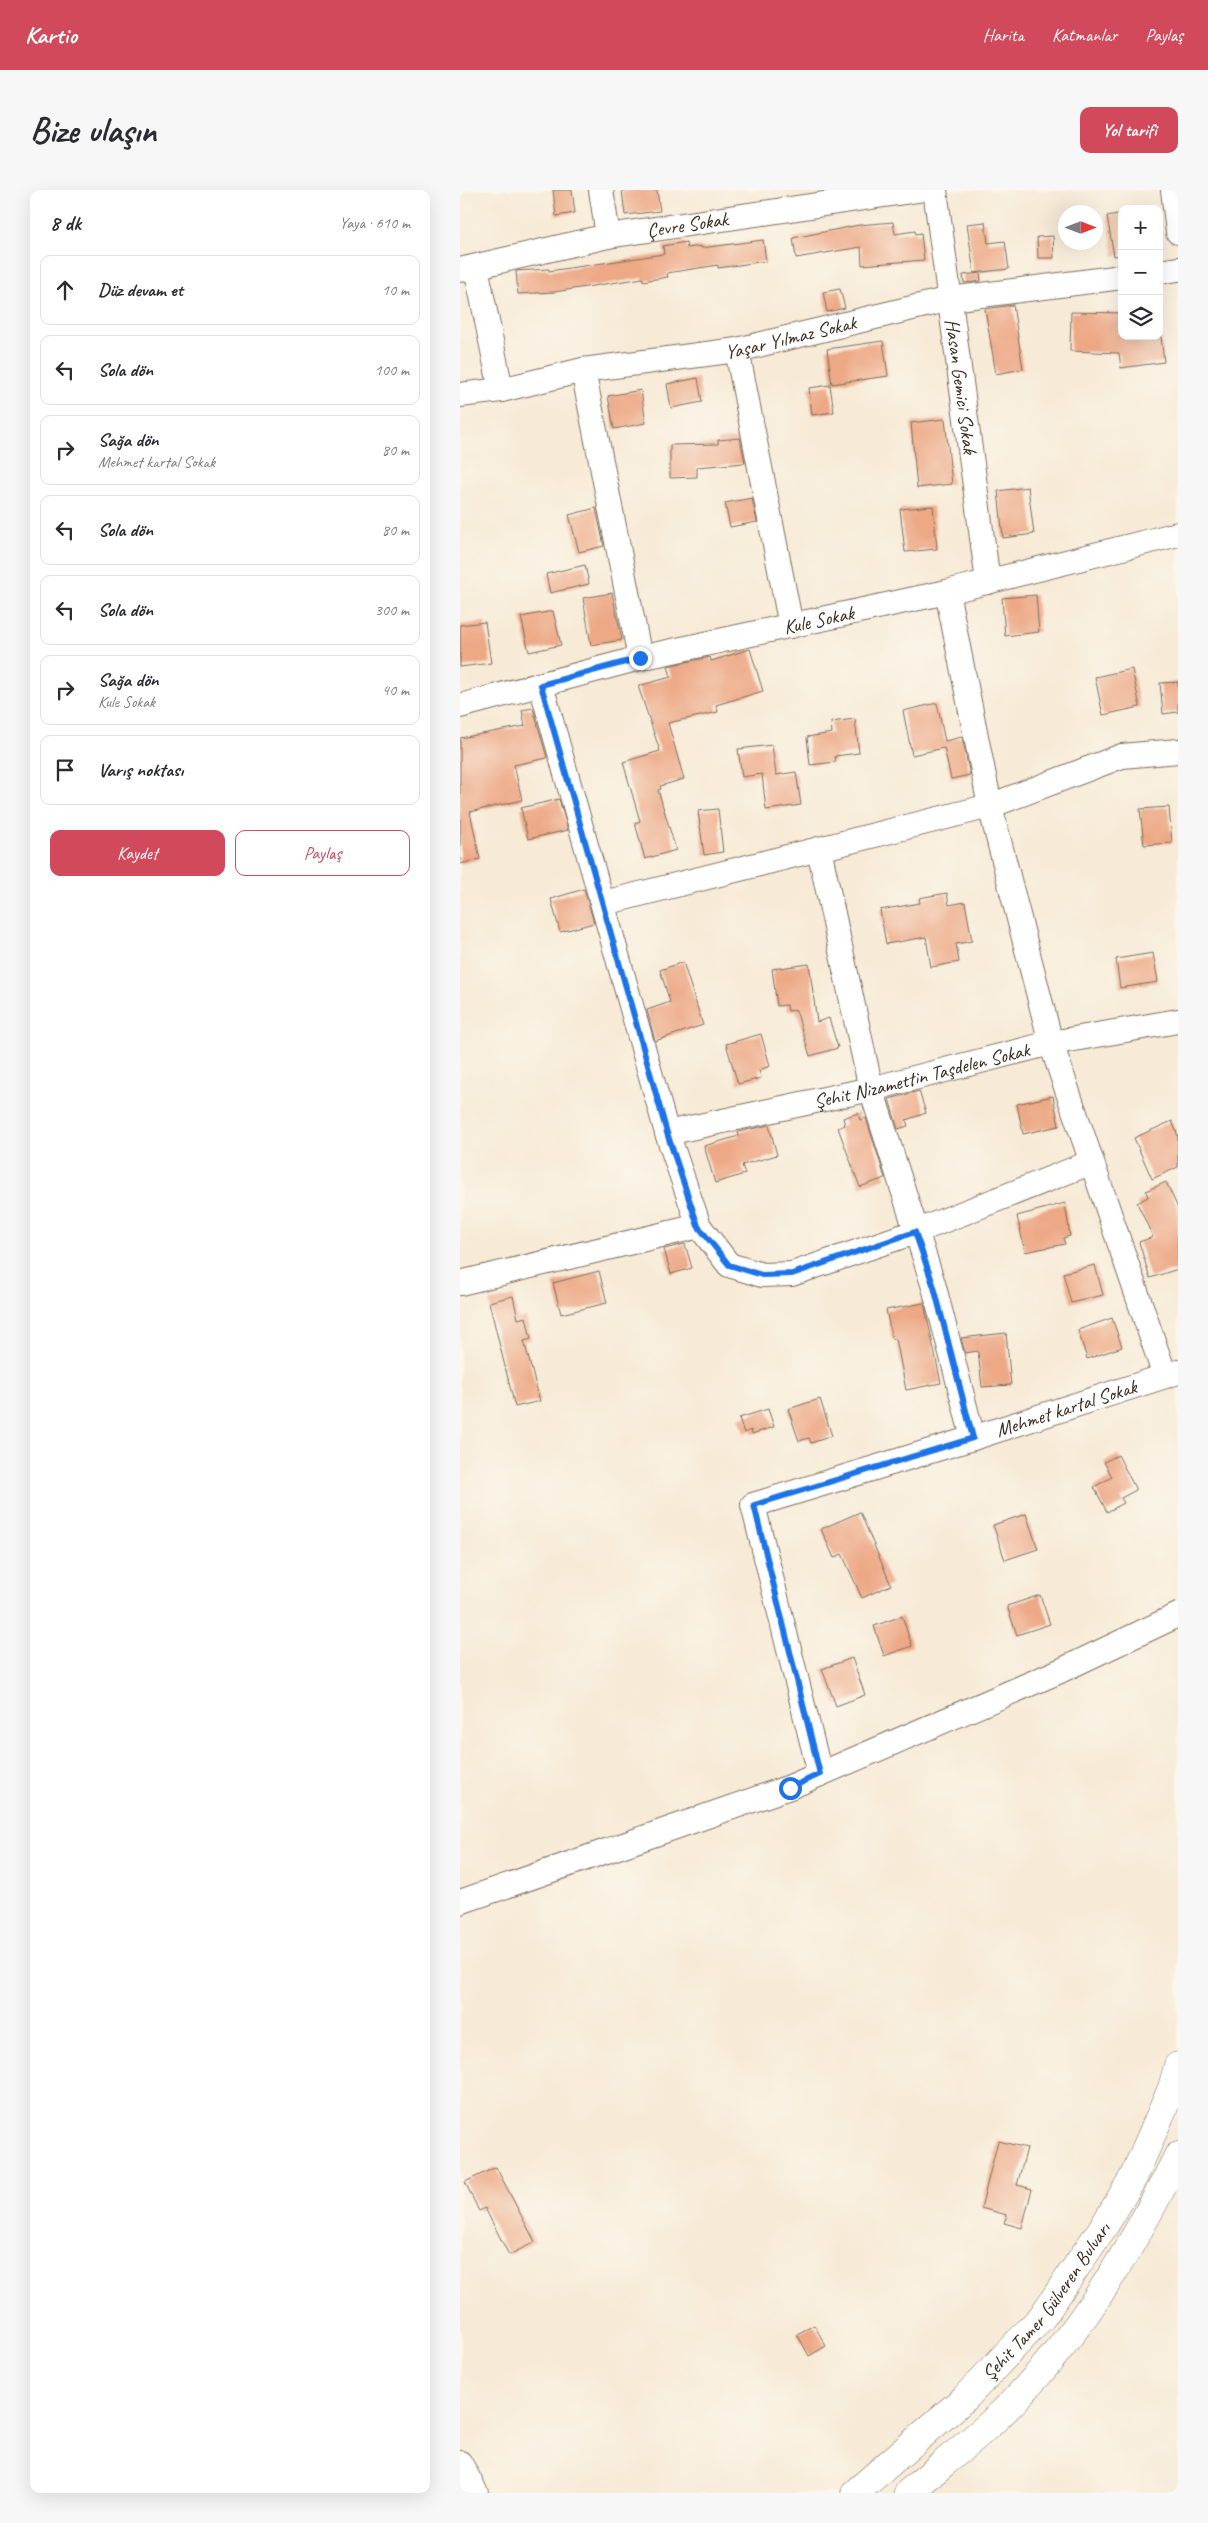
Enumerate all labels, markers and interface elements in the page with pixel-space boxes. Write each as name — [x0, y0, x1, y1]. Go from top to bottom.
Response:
text: Kartio — [25, 20, 77, 50]
text: Harita — [983, 24, 1024, 46]
text: Katmanlar — [1052, 24, 1117, 46]
text: Paylaş — [1145, 24, 1183, 46]
button: Yol tarifi — [1080, 107, 1178, 153]
text: Bize ulaşın — [30, 108, 156, 153]
north arrow — [1058, 205, 1103, 250]
map controls — [1118, 205, 1163, 340]
button: + — [1118, 205, 1163, 250]
street label: Çevre Sokak — [645, 206, 731, 243]
text: 8 dk — [50, 210, 81, 236]
text: Yaya · 610 m — [339, 213, 410, 233]
button: − — [1118, 250, 1163, 295]
icon: ahead — [51, 276, 79, 304]
text: Düz devam et — [98, 278, 183, 302]
text: 10 m — [382, 280, 409, 300]
button: layers — [1118, 295, 1163, 340]
street label: Yaşar Yılmaz Sokak — [724, 310, 860, 364]
street label: Hasan Gemici Sokak — [940, 317, 983, 457]
icon: left — [51, 356, 79, 384]
text: Sola dön — [98, 358, 153, 382]
text: 100 m — [375, 360, 409, 380]
text: Sağa dön — [98, 428, 159, 452]
icon: right — [51, 436, 79, 464]
text: 80 m — [382, 440, 409, 460]
text: Mehmet kartal Sokak — [98, 452, 215, 472]
icon: left — [51, 516, 79, 544]
text: Sola dön — [98, 518, 153, 542]
text: 80 m — [382, 520, 409, 540]
icon: left — [51, 596, 79, 624]
text: Sola dön — [98, 598, 153, 622]
text: 300 m — [375, 600, 409, 620]
street label: Kule Sokak — [781, 600, 858, 640]
route end — [629, 647, 652, 670]
text: Sağa dön — [98, 668, 159, 692]
icon: right — [51, 676, 79, 704]
text: 40 m — [382, 680, 409, 700]
text: Kule Sokak — [98, 692, 155, 712]
icon: arrive — [51, 756, 79, 784]
text: Varış noktası — [98, 758, 183, 782]
button: Kaydet — [50, 830, 225, 876]
button: Paylaş — [235, 830, 410, 876]
street label: Şehit Nizamettin Taşdelen Sokak — [811, 1037, 1034, 1114]
street label: Mehmet kartal Sokak — [993, 1374, 1141, 1443]
route start — [779, 1777, 802, 1800]
street label: Şehit Tamer Gülveren Bulvarı — [976, 2216, 1117, 2386]

